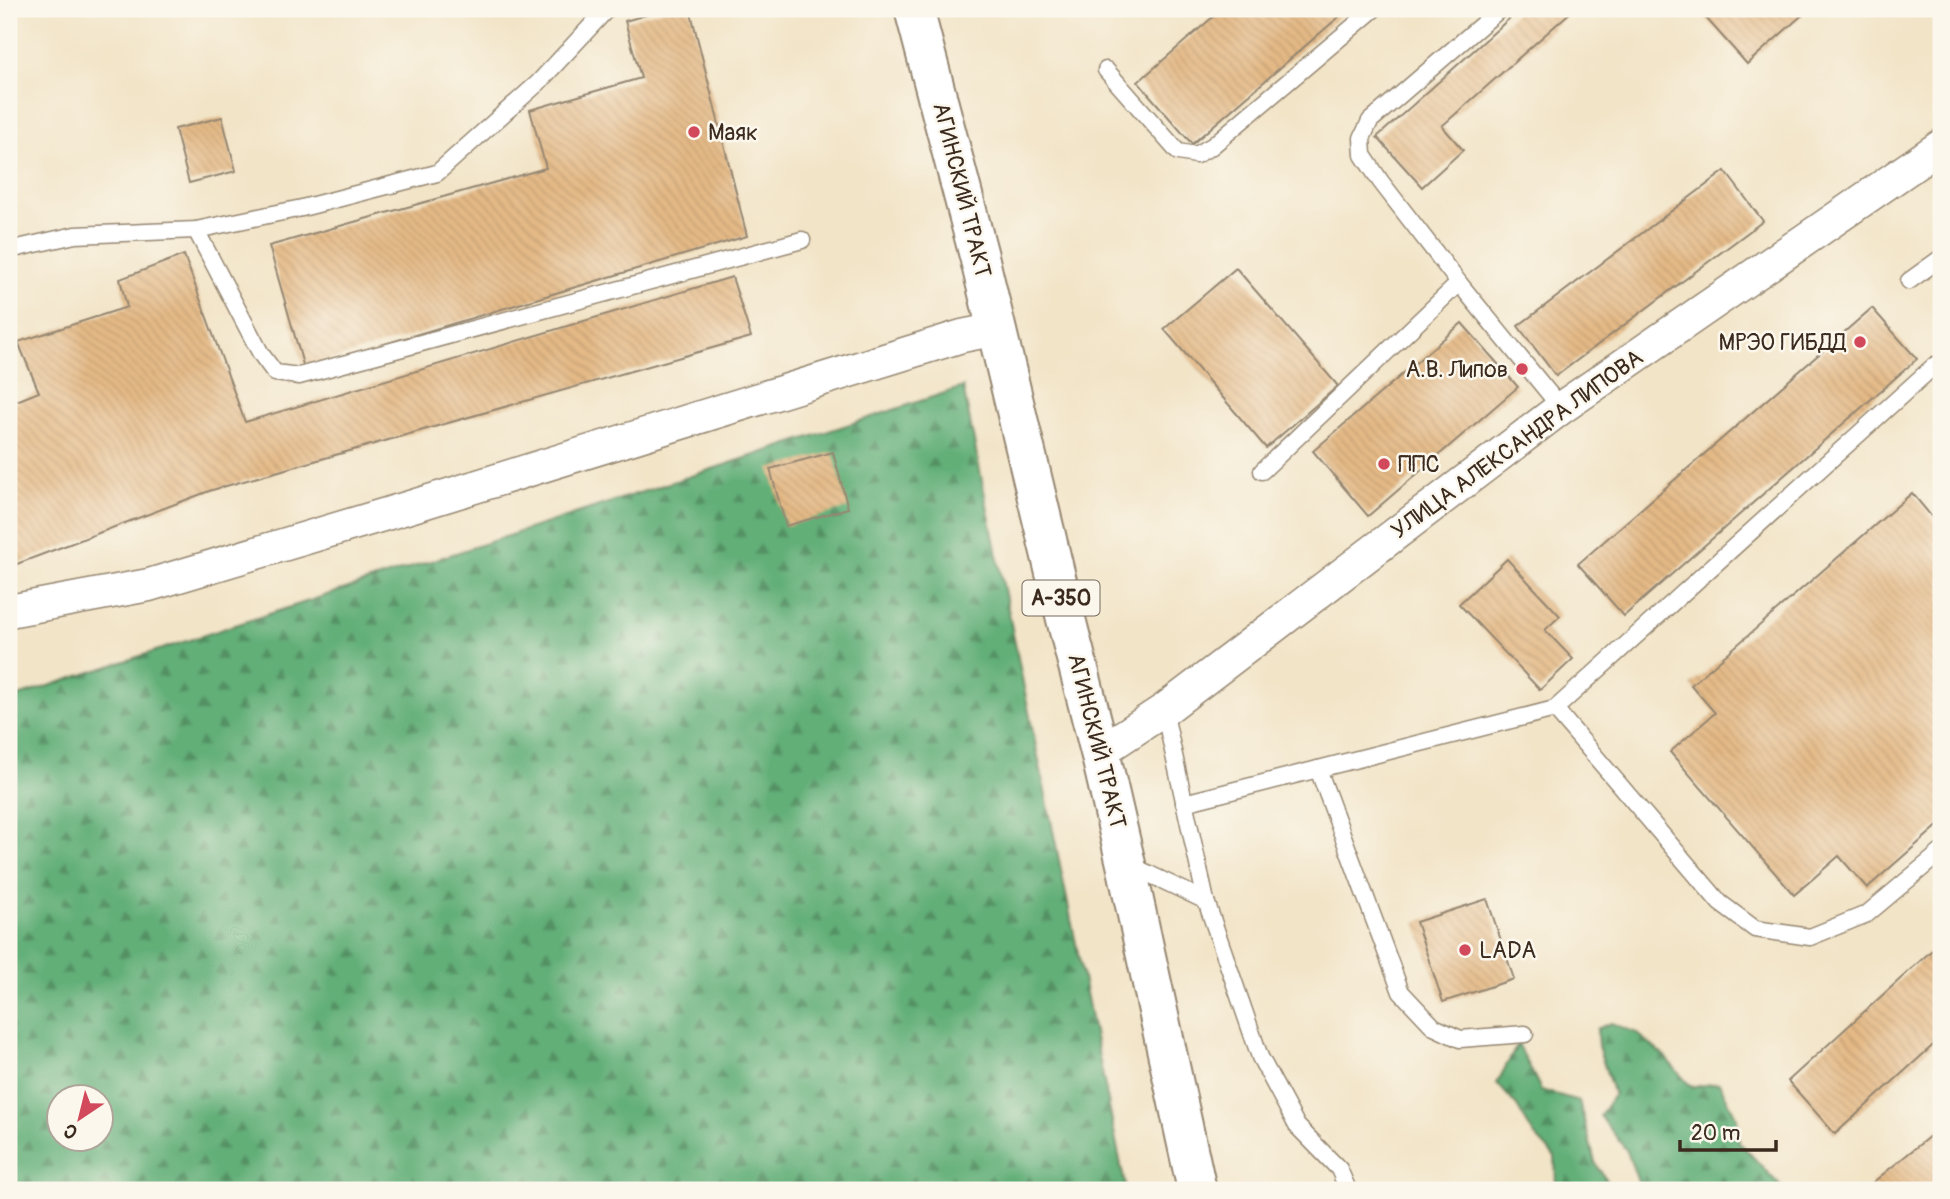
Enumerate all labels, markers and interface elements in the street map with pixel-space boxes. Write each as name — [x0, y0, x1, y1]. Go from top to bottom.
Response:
street label: АГИНСКИЙ ТРАКТ — [926, 99, 998, 281]
place label: Маяк — [708, 118, 758, 147]
marker: Маяк — [686, 124, 702, 140]
place label: МРЭО ГИБДД — [1718, 328, 1847, 357]
marker: МРЭО ГИБДД — [1852, 334, 1868, 350]
street label: УЛИЦА АЛЕКСАНДРА ЛИПОВА — [1385, 343, 1649, 545]
place label: А.В. Липов — [1406, 355, 1508, 384]
marker: А.В. Липов — [1514, 361, 1530, 377]
place label: ППС — [1398, 450, 1440, 479]
marker: ППС — [1376, 456, 1392, 472]
road number: А-350 — [1023, 580, 1100, 616]
street label: АГИНСКИЙ ТРАКТ — [1061, 650, 1133, 832]
place label: LADA — [1479, 936, 1536, 965]
marker: LADA — [1457, 942, 1473, 958]
north arrow — [46, 1084, 116, 1154]
scale bar — [1680, 1108, 1777, 1152]
text: С — [59, 1118, 83, 1144]
text: 20 m — [1691, 1120, 1740, 1147]

